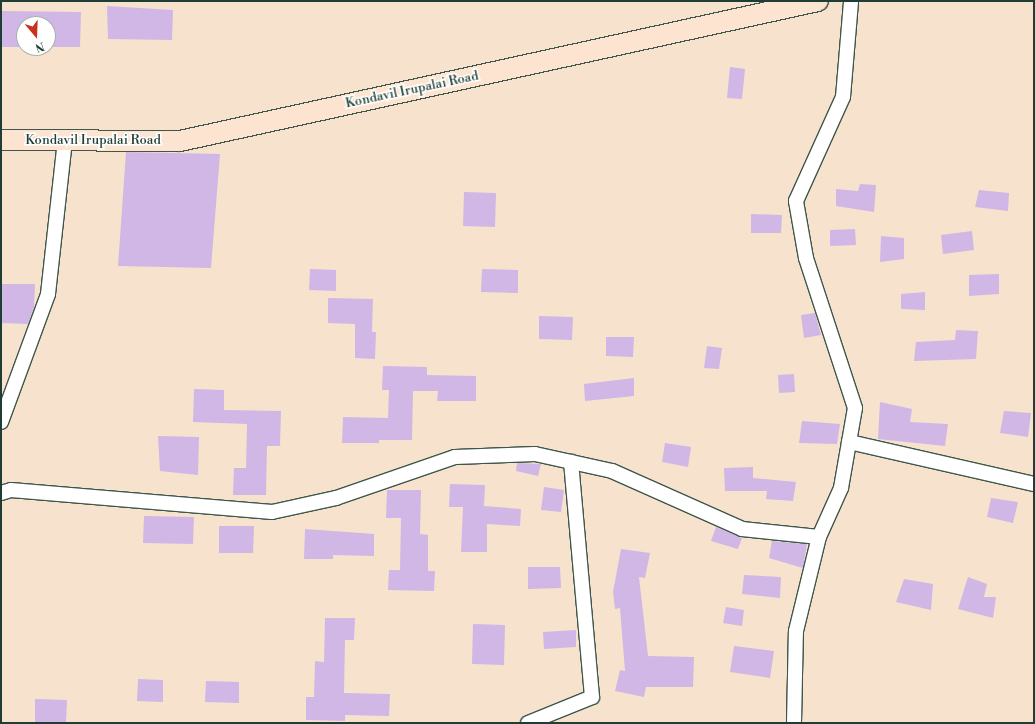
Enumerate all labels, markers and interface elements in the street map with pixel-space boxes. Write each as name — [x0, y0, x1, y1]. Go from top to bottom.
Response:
north arrow — [16, 16, 56, 56]
text: N — [33, 38, 46, 54]
street label: Kondavil Irupalai Road — [344, 68, 480, 112]
street label: Kondavil Irupalai Road — [25, 132, 161, 148]

